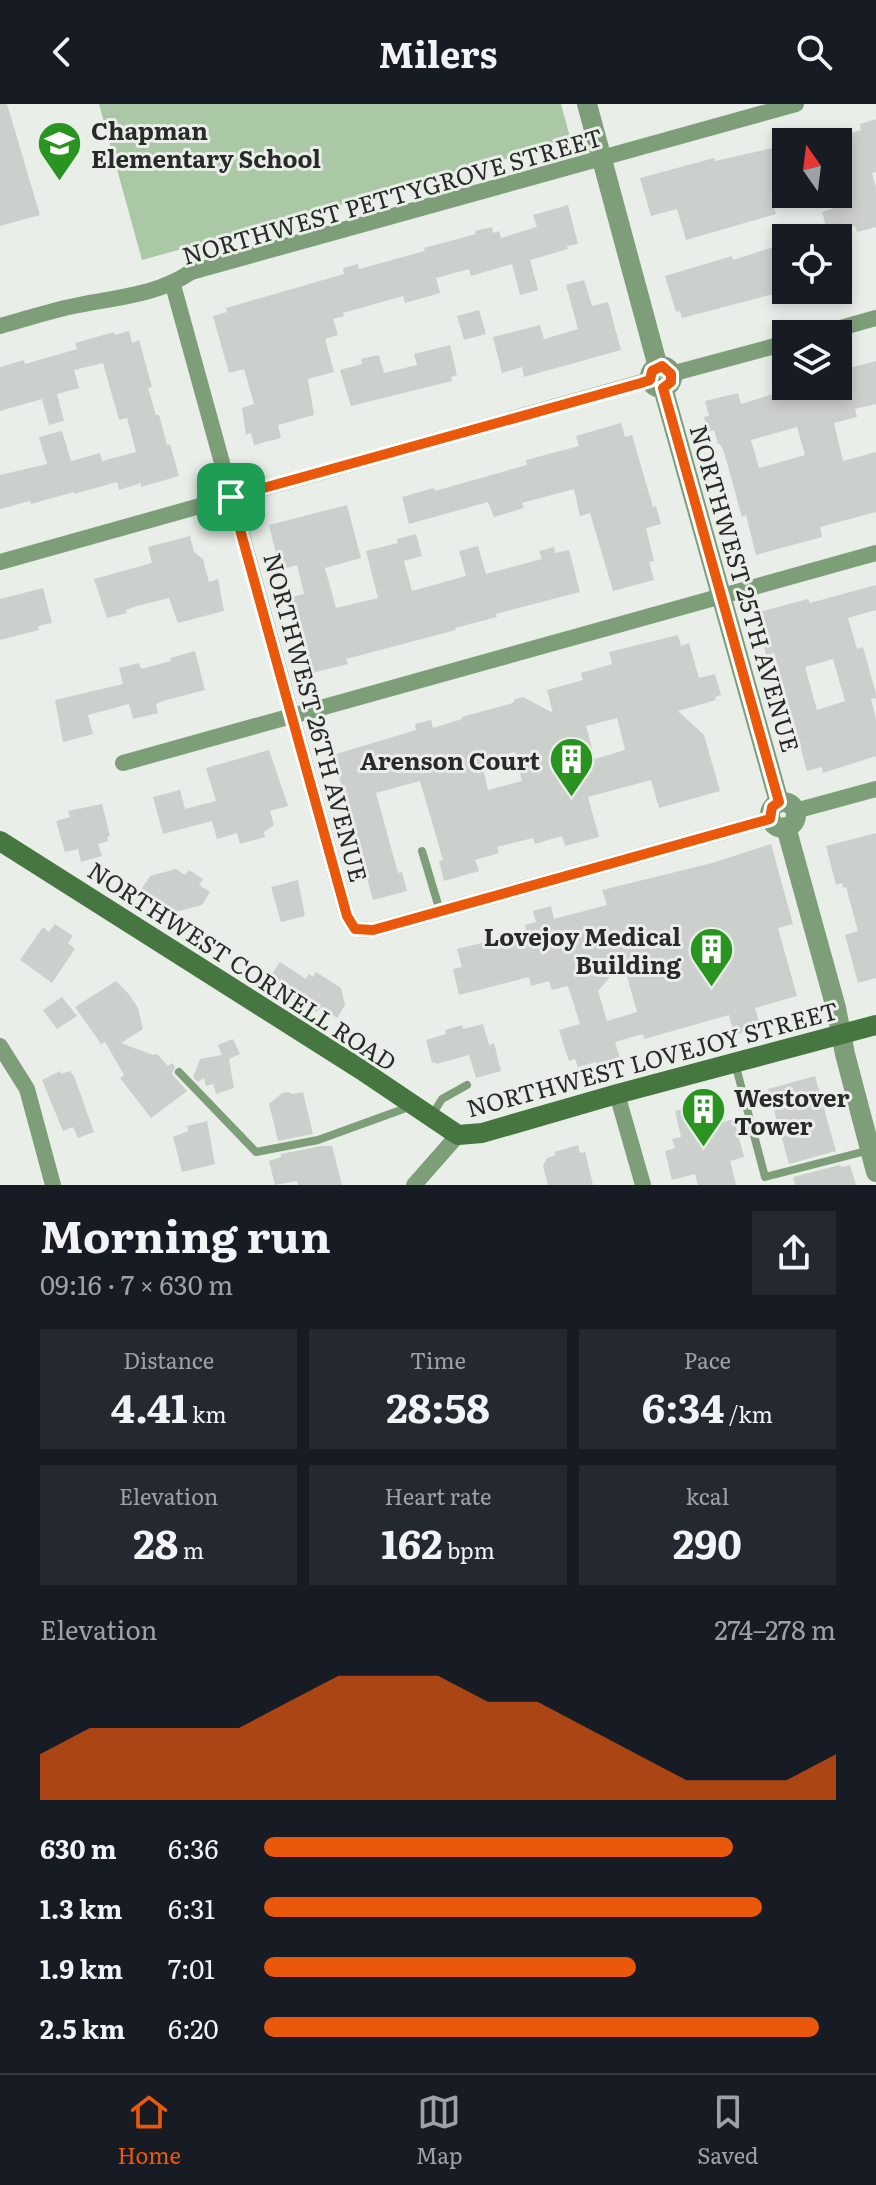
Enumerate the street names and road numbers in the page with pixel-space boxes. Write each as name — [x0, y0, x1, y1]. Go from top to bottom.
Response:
street label: NORTHWEST PETTYGROVE STREET — [178, 118, 606, 272]
street label: NORTHWEST 25TH AVENUE — [682, 420, 810, 756]
street label: NORTHWEST 26TH AVENUE — [256, 548, 378, 886]
street label: NORTHWEST CORNELL ROAD — [82, 852, 404, 1078]
street label: NORTHWEST LOVEJOY STREET — [462, 991, 842, 1125]

